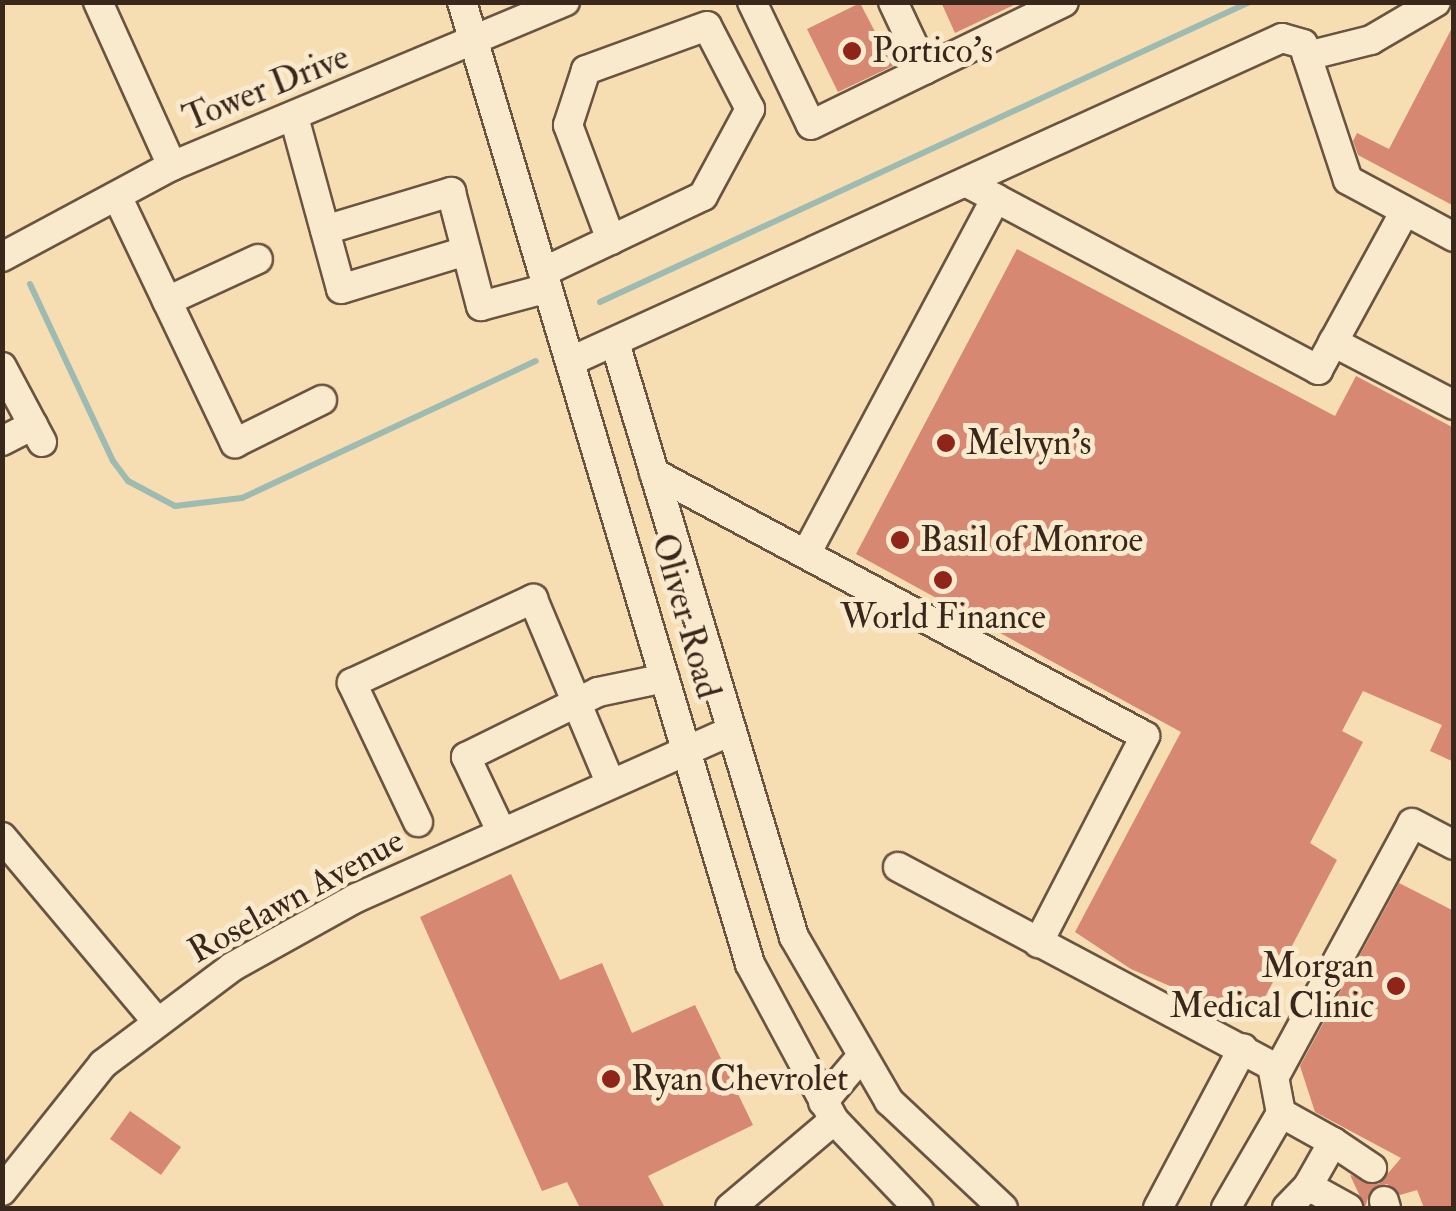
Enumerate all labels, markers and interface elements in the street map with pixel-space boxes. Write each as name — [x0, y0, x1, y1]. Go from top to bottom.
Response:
place label: Portico's — [872, 30, 993, 72]
street label: Tower Drive — [177, 36, 355, 140]
marker: Portico's — [841, 40, 863, 62]
place label: Melvyn's — [966, 422, 1092, 464]
marker: Melvyn's — [935, 432, 957, 454]
place label: Basil of Monroe — [920, 519, 1143, 561]
street label: Oliver Road — [642, 529, 730, 703]
marker: Basil of Monroe — [889, 529, 911, 551]
marker: World Finance — [932, 569, 954, 591]
place label: World Finance — [840, 596, 1046, 638]
street label: Roselawn Avenue — [181, 820, 411, 972]
place label: Morgan Medical Clinic — [1170, 945, 1374, 1027]
marker: Morgan Medical Clinic — [1383, 973, 1409, 999]
place label: Ryan Chevrolet — [631, 1058, 848, 1100]
marker: Ryan Chevrolet — [600, 1068, 622, 1090]

